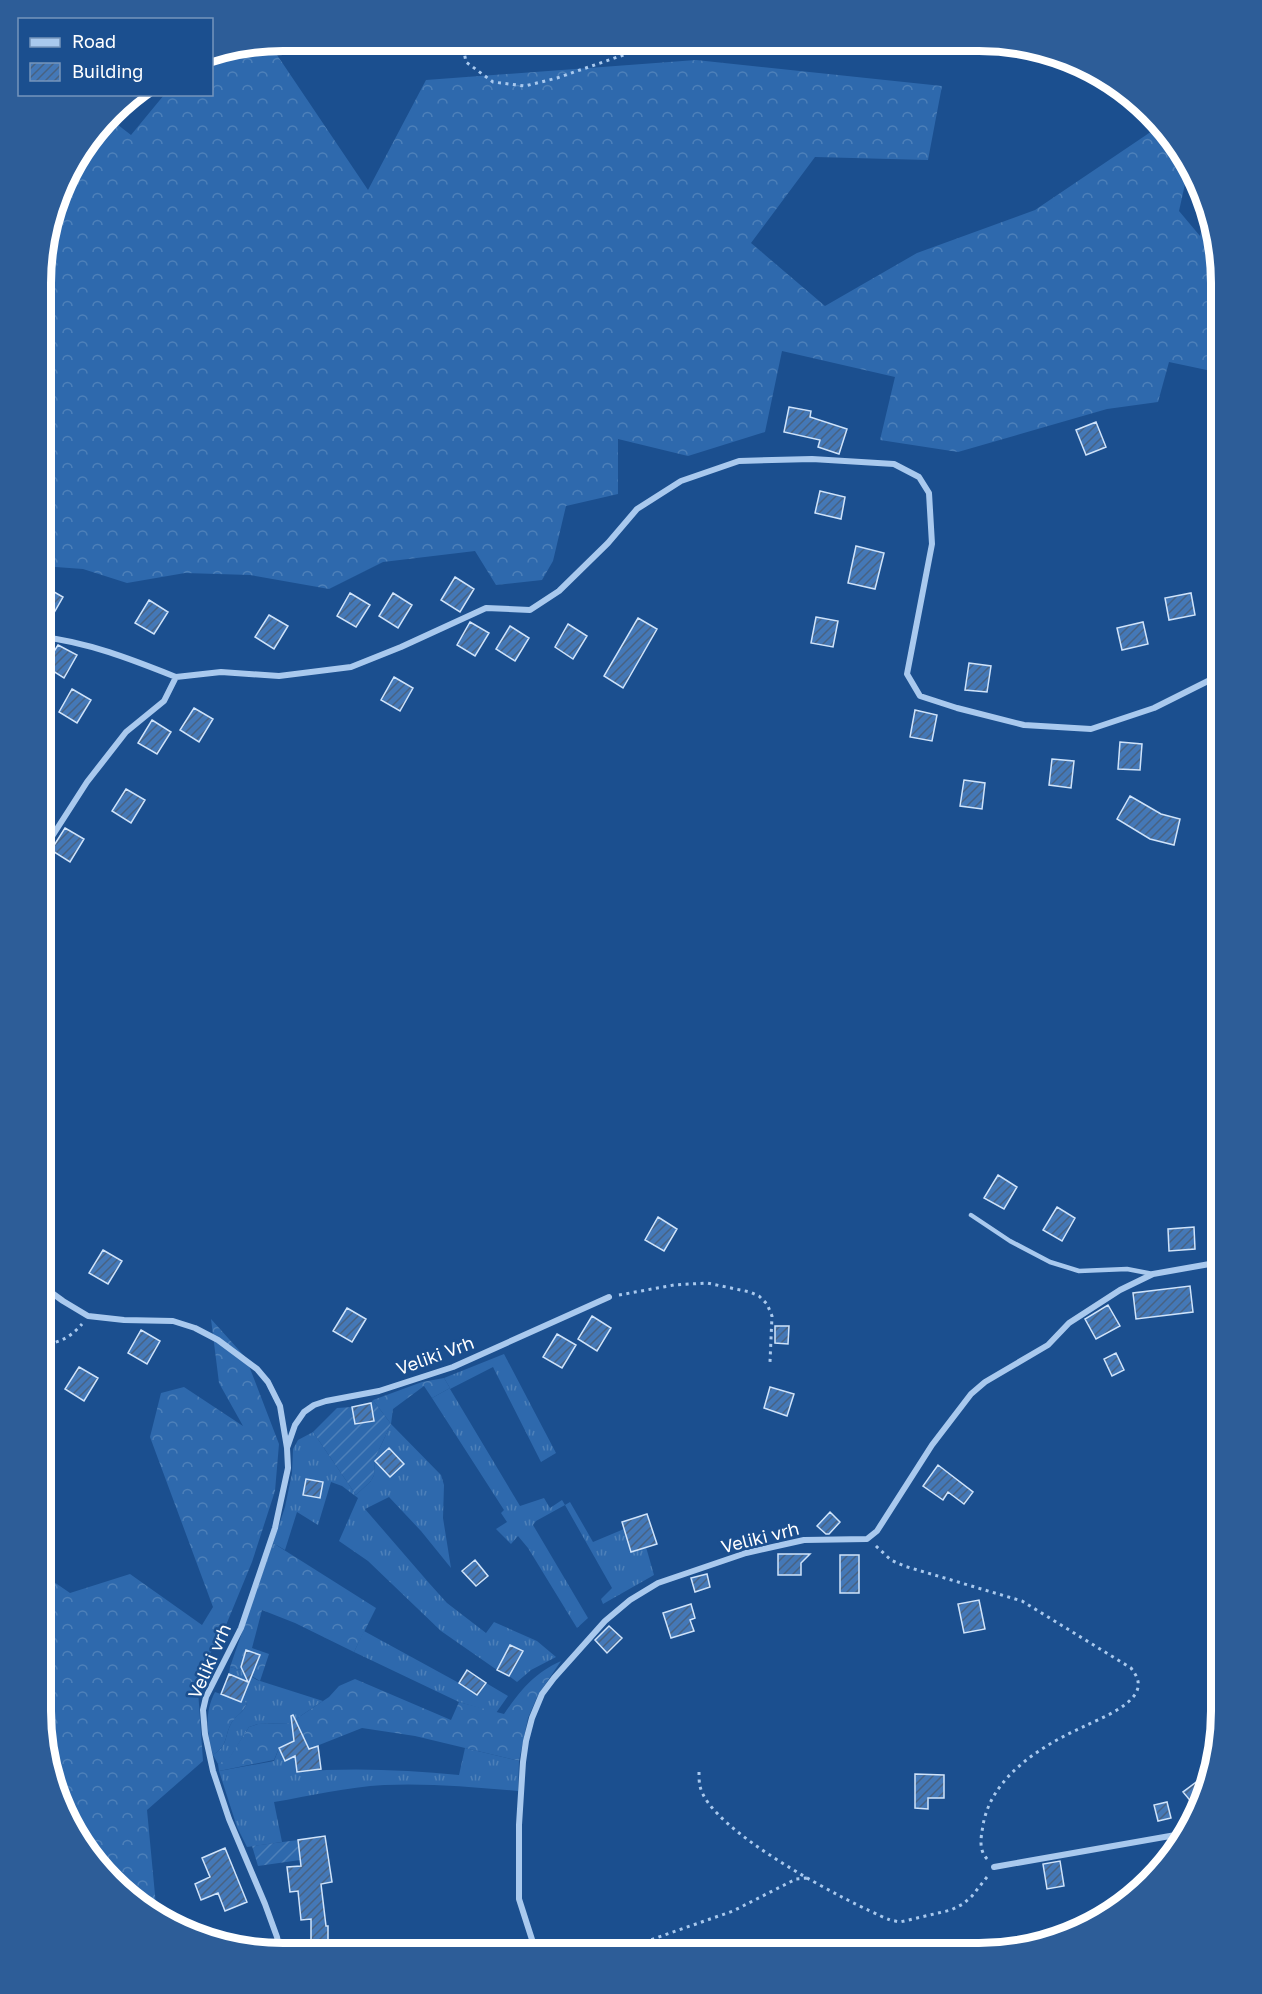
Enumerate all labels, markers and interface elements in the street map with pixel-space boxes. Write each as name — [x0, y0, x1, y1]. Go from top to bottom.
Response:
legend — [18, 18, 213, 96]
text: Road — [72, 30, 116, 52]
text: Building — [72, 60, 143, 82]
street label: Veliki Vrh — [393, 1331, 477, 1379]
street label: Veliki vrh — [719, 1517, 801, 1557]
street label: Veliki vrh — [183, 1620, 235, 1702]

